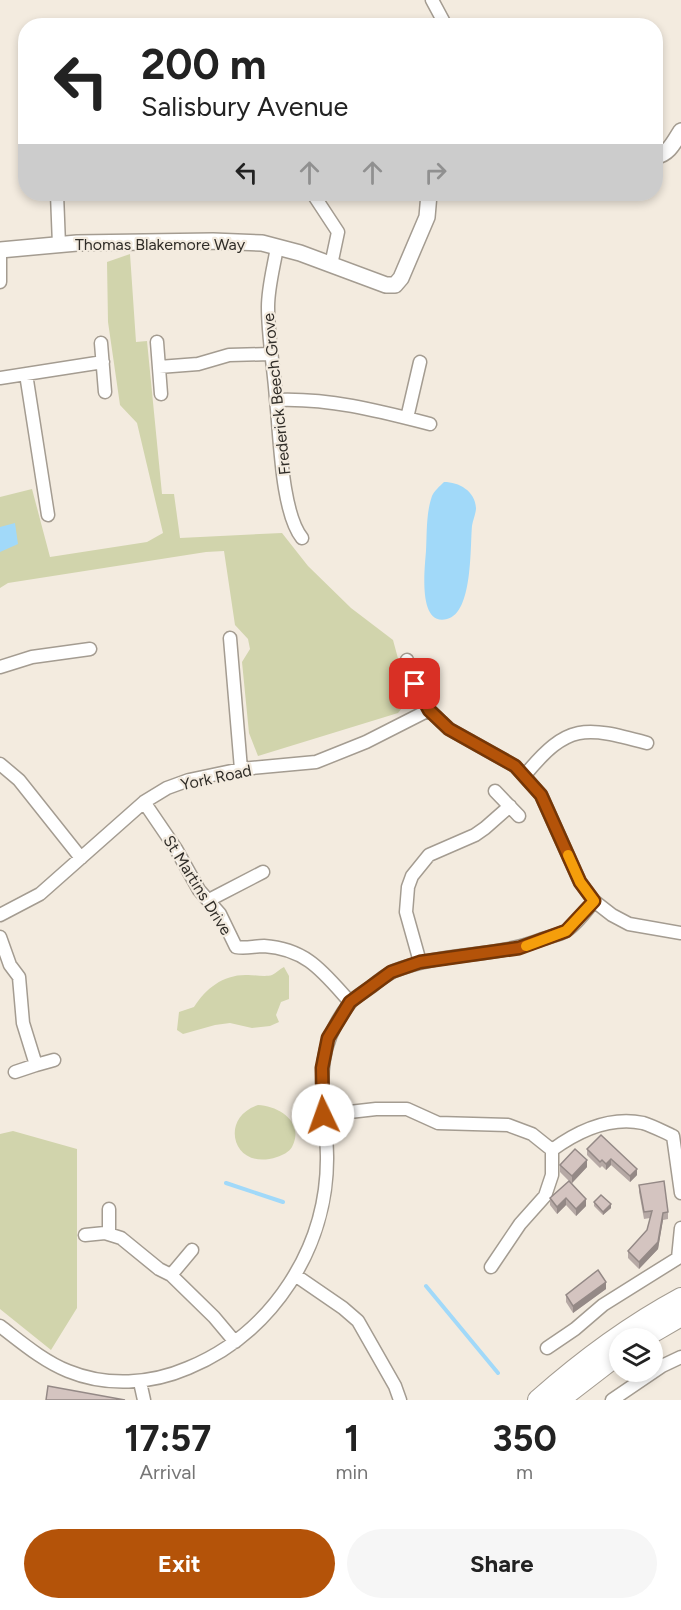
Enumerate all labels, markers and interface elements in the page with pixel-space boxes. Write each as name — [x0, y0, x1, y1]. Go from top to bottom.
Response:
text: 200 m — [141, 39, 266, 90]
icon: left — [42, 42, 120, 120]
text: Salisbury Avenue — [141, 90, 348, 123]
icon: left — [230, 156, 263, 189]
icon: ahead — [293, 156, 326, 189]
icon: ahead — [356, 156, 389, 189]
icon: right — [419, 156, 452, 189]
street label: Thomas Blakemore Way — [75, 235, 246, 254]
street label: Frederick Beech Grove — [259, 312, 294, 476]
pin — [389, 658, 440, 709]
icon: arrive — [398, 667, 431, 700]
street label: York Road — [179, 761, 253, 794]
street label: St Martins Drive — [159, 832, 236, 939]
position arrow — [291, 1083, 355, 1147]
map controls — [609, 1328, 663, 1382]
button: layers — [609, 1328, 663, 1382]
text: 17:57 — [124, 1417, 211, 1460]
text: 1 — [344, 1417, 359, 1460]
text: 350 — [492, 1417, 557, 1460]
text: Arrival — [139, 1460, 196, 1484]
text: min — [335, 1460, 368, 1484]
text: m — [516, 1460, 533, 1484]
button: Exit — [24, 1529, 335, 1598]
button: Share — [347, 1529, 657, 1598]

